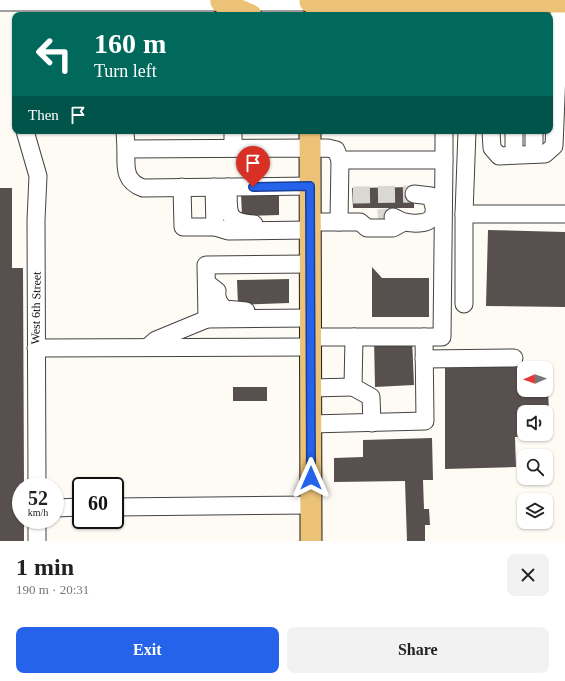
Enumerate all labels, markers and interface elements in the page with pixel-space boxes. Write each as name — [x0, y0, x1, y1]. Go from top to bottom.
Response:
icon: left — [28, 28, 80, 80]
text: 160 m — [94, 28, 166, 59]
text: Turn left — [94, 61, 157, 81]
icon: arrive — [67, 104, 89, 126]
text: Then — [28, 107, 59, 123]
pin — [236, 146, 270, 187]
icon: arrive — [242, 152, 264, 174]
street label: West 6th Street — [28, 271, 44, 345]
north arrow — [517, 361, 553, 397]
map controls — [517, 361, 553, 529]
button: sound — [517, 405, 553, 441]
button: search — [517, 449, 553, 485]
position arrow — [290, 457, 332, 499]
speed limit sign: 60 — [72, 477, 124, 529]
text: 52 — [28, 487, 48, 509]
button: layers — [517, 493, 553, 529]
text: km/h — [28, 507, 48, 518]
text: 1 min — [16, 554, 74, 580]
button: close — [507, 554, 549, 596]
text: 190 m · 20:31 — [16, 582, 89, 597]
button: Exit — [16, 627, 279, 673]
button: Share — [287, 627, 549, 673]

